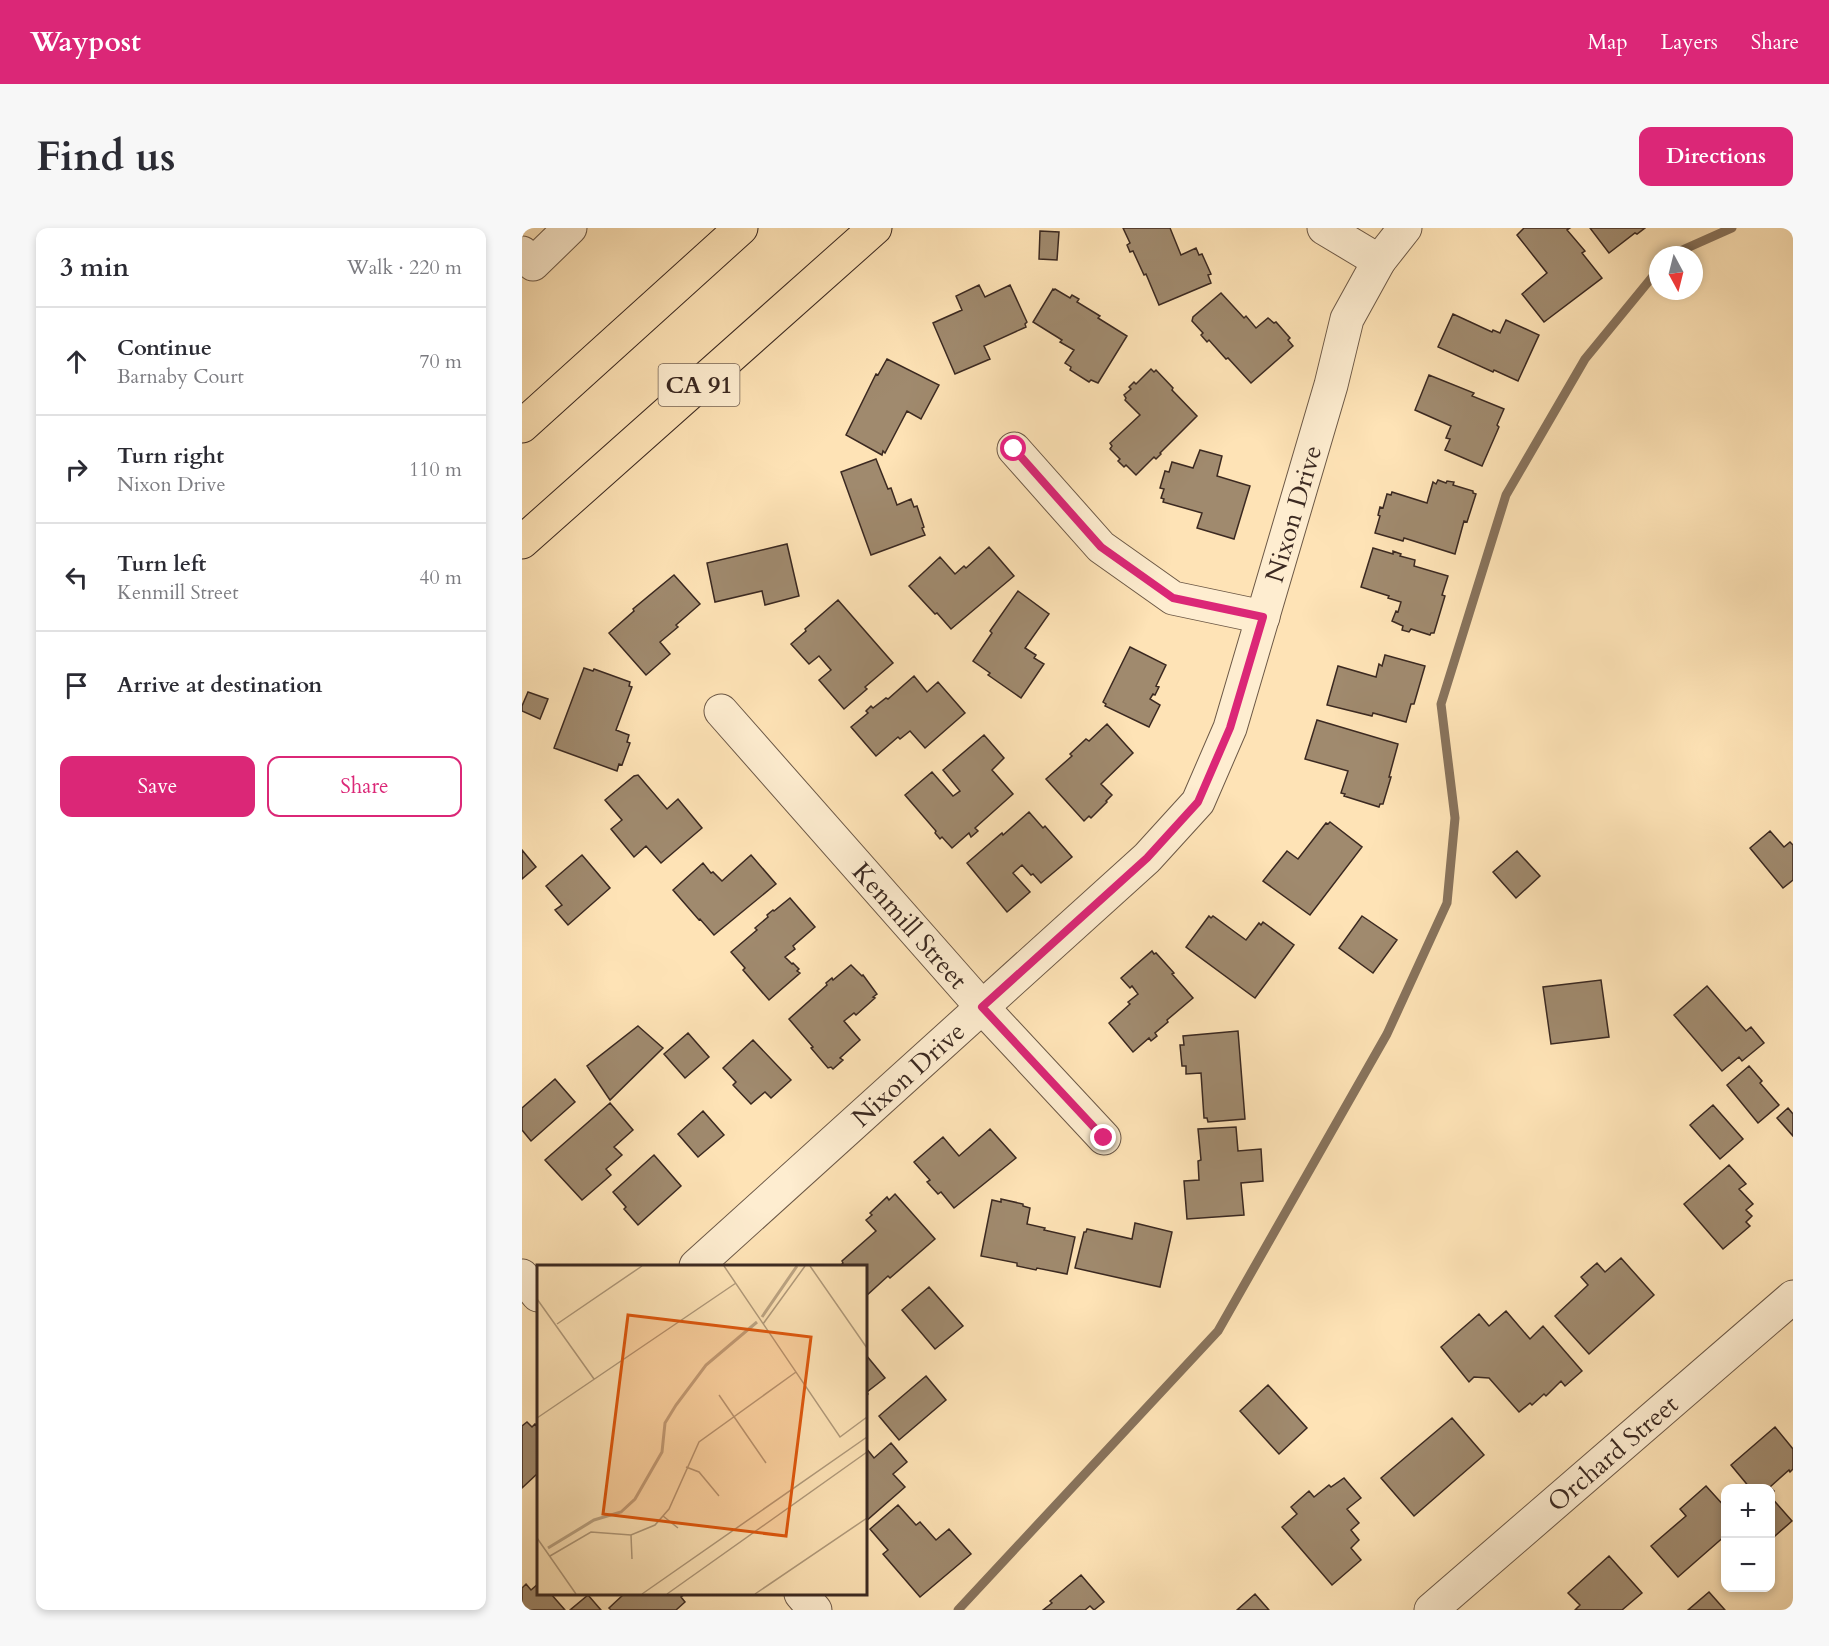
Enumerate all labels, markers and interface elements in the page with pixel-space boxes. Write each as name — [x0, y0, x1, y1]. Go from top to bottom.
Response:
text: Waypost — [30, 23, 141, 61]
text: Map — [1588, 28, 1628, 57]
text: Layers — [1661, 28, 1718, 57]
text: Share — [1751, 28, 1799, 57]
button: Directions — [1639, 127, 1793, 186]
text: Find us — [36, 128, 176, 185]
north arrow — [1649, 246, 1703, 300]
text: 3 min — [60, 250, 129, 285]
text: Walk · 220 m — [347, 254, 462, 281]
text: Continue — [117, 333, 212, 363]
icon: ahead — [60, 345, 93, 378]
text: 70 m — [419, 348, 462, 375]
text: Barnaby Court — [117, 363, 244, 390]
road number: CA 91 — [658, 364, 740, 406]
route start — [1000, 435, 1026, 461]
text: Turn right — [117, 441, 224, 471]
street label: Nixon Drive — [1256, 441, 1330, 586]
icon: right — [60, 453, 93, 486]
text: 110 m — [409, 456, 462, 483]
text: Nixon Drive — [117, 471, 226, 498]
text: Turn left — [117, 549, 206, 579]
icon: left — [60, 561, 93, 594]
text: 40 m — [419, 564, 462, 591]
text: Kenmill Street — [117, 579, 239, 606]
icon: arrive — [60, 669, 93, 702]
text: Arrive at destination — [117, 670, 322, 700]
button: Save — [60, 756, 255, 817]
button: Share — [267, 756, 462, 817]
street label: Kenmill Street — [845, 855, 976, 996]
street label: Nixon Drive — [844, 1014, 972, 1134]
route end — [1090, 1124, 1116, 1150]
inset map — [537, 1265, 867, 1595]
street label: Orchard Street — [1540, 1387, 1685, 1519]
map controls — [1721, 1484, 1775, 1592]
button: + — [1721, 1484, 1775, 1538]
button: − — [1721, 1538, 1775, 1592]

